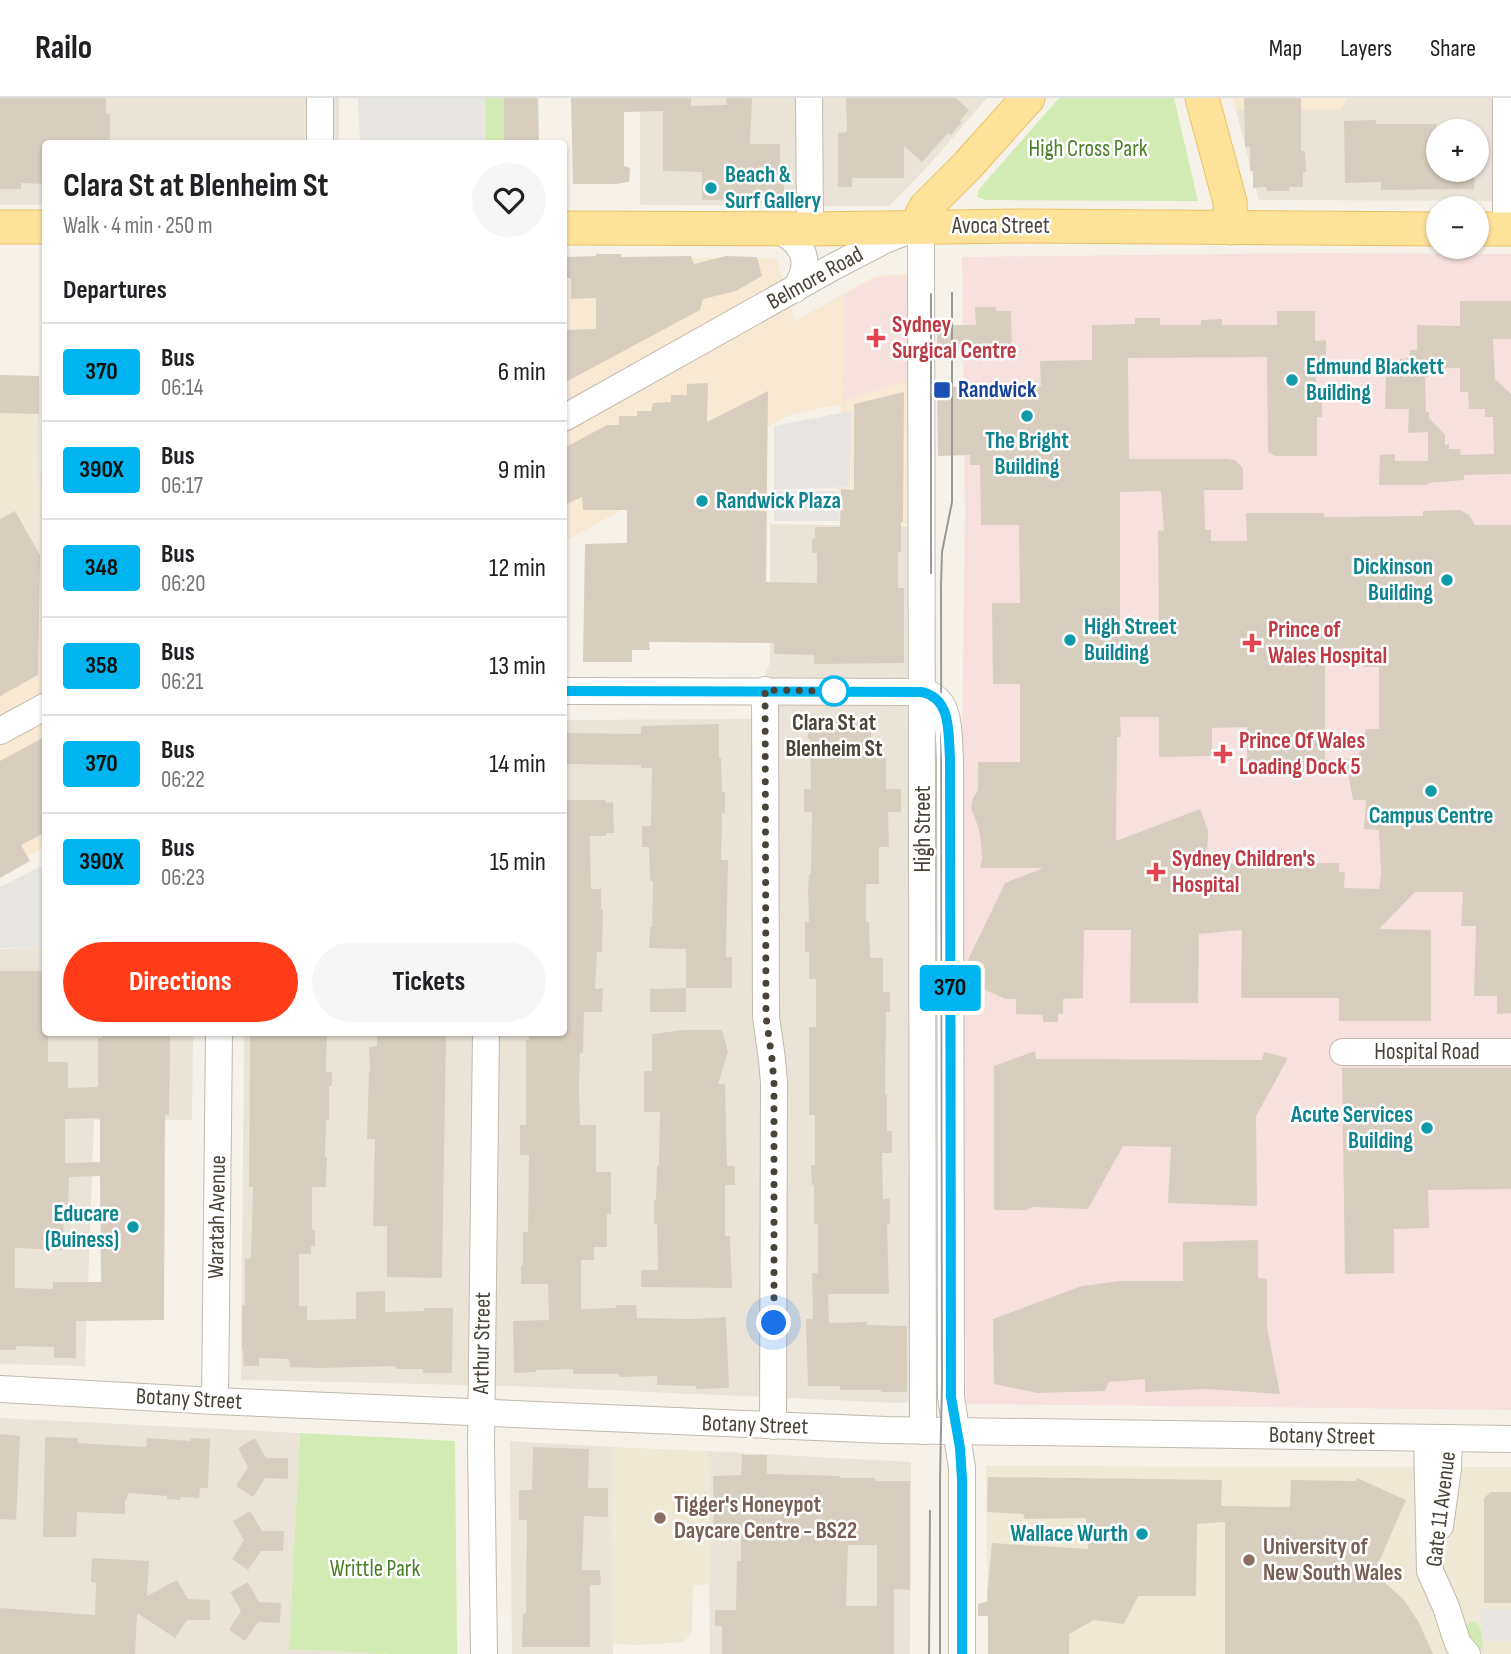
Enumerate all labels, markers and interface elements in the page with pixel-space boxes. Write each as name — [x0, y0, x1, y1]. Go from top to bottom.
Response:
text: Railo — [35, 28, 92, 68]
text: Map — [1269, 34, 1302, 63]
text: Layers — [1340, 34, 1392, 63]
text: Share — [1430, 34, 1476, 63]
map controls — [1426, 119, 1489, 259]
button: + — [1426, 119, 1489, 182]
park label: High Cross Park — [1028, 135, 1148, 163]
place label: Beach & Surf Gallery — [725, 161, 822, 215]
button: heart — [472, 163, 546, 237]
text: Clara St at Blenheim St — [63, 166, 328, 206]
marker: Beach & Surf Gallery — [703, 180, 719, 196]
button: − — [1426, 196, 1489, 259]
text: Walk · 4 min · 250 m — [63, 212, 213, 240]
street label: Avoca Street — [951, 212, 1050, 240]
street label: Belmore Road — [762, 240, 868, 316]
text: Departures — [63, 275, 167, 306]
place label: Sydney Surgical Centre — [892, 311, 1017, 365]
marker: Sydney Surgical Centre — [866, 328, 886, 348]
text: Bus — [161, 343, 195, 374]
place label: Edmund Blackett Building — [1306, 353, 1444, 407]
text: 370 — [85, 357, 118, 386]
text: 6 min — [498, 357, 546, 388]
marker: Edmund Blackett Building — [1284, 372, 1300, 388]
text: 06:14 — [161, 374, 203, 402]
place label: Randwick — [958, 376, 1037, 404]
marker: Randwick — [932, 380, 952, 400]
marker: The Bright Building — [1019, 408, 1035, 424]
place label: The Bright Building — [985, 427, 1069, 481]
text: Bus — [161, 441, 195, 472]
text: 390X — [79, 455, 124, 484]
text: 9 min — [498, 455, 546, 486]
text: 06:17 — [161, 472, 203, 500]
place label: Randwick Plaza — [716, 487, 841, 515]
marker: Randwick Plaza — [694, 493, 710, 509]
text: Bus — [161, 539, 195, 570]
text: 348 — [85, 553, 118, 582]
text: 12 min — [489, 553, 546, 584]
place label: Dickinson Building — [1353, 553, 1433, 607]
text: 06:20 — [161, 570, 205, 598]
marker: Dickinson Building — [1439, 572, 1455, 588]
place label: High Street Building — [1084, 613, 1177, 667]
place label: Prince of Wales Hospital — [1268, 616, 1387, 670]
marker: High Street Building — [1062, 632, 1078, 648]
marker: Prince of Wales Hospital — [1242, 633, 1262, 653]
text: Bus — [161, 637, 195, 668]
text: 358 — [85, 651, 118, 680]
text: 13 min — [489, 651, 546, 682]
text: 06:21 — [161, 668, 203, 696]
marker: Clara St at Blenheim St — [819, 676, 849, 706]
place label: Clara St at Blenheim St — [785, 709, 883, 763]
place label: Prince Of Wales Loading Dock 5 — [1239, 727, 1365, 781]
text: Bus — [161, 735, 195, 766]
marker: Prince Of Wales Loading Dock 5 — [1213, 744, 1233, 764]
text: 370 — [85, 749, 118, 778]
text: 14 min — [489, 749, 546, 780]
text: 06:22 — [161, 766, 205, 794]
marker: Campus Centre — [1423, 783, 1439, 799]
street label: High Street — [909, 785, 937, 873]
place label: Campus Centre — [1369, 802, 1493, 830]
text: Bus — [161, 833, 195, 864]
place label: Sydney Children's Hospital — [1172, 845, 1316, 899]
text: 390X — [79, 847, 124, 876]
text: 15 min — [490, 847, 546, 878]
marker: Sydney Children's Hospital — [1146, 862, 1166, 882]
text: 06:23 — [161, 864, 205, 892]
button: Directions — [63, 942, 298, 1022]
button: Tickets — [312, 942, 546, 1022]
line badge: 370 — [910, 965, 990, 1011]
text: 370 — [934, 973, 966, 1002]
street label: Hospital Road — [1374, 1038, 1480, 1066]
place label: Acute Services Building — [1290, 1101, 1413, 1155]
marker: Acute Services Building — [1419, 1120, 1435, 1136]
street label: Waratah Avenue — [202, 1155, 232, 1279]
place label: Educare (Buiness) — [45, 1200, 119, 1254]
marker: Educare (Buiness) — [125, 1219, 141, 1235]
street label: Arthur Street — [467, 1292, 497, 1395]
your location — [756, 1305, 791, 1340]
street label: Botany Street — [135, 1382, 243, 1416]
street label: Botany Street — [701, 1409, 809, 1441]
street label: Botany Street — [1269, 1421, 1375, 1451]
street label: Gate 11 Avenue — [1420, 1450, 1462, 1568]
place label: Tigger's Honeypot Daycare Centre - BS22 — [674, 1491, 857, 1545]
marker: Tigger's Honeypot Daycare Centre - BS22 — [652, 1510, 668, 1526]
place label: Wallace Wurth — [1010, 1520, 1128, 1548]
marker: Wallace Wurth — [1134, 1526, 1150, 1542]
place label: University of New South Wales — [1263, 1533, 1403, 1587]
marker: University of New South Wales — [1241, 1552, 1257, 1568]
park label: Writtle Park — [330, 1555, 420, 1583]

